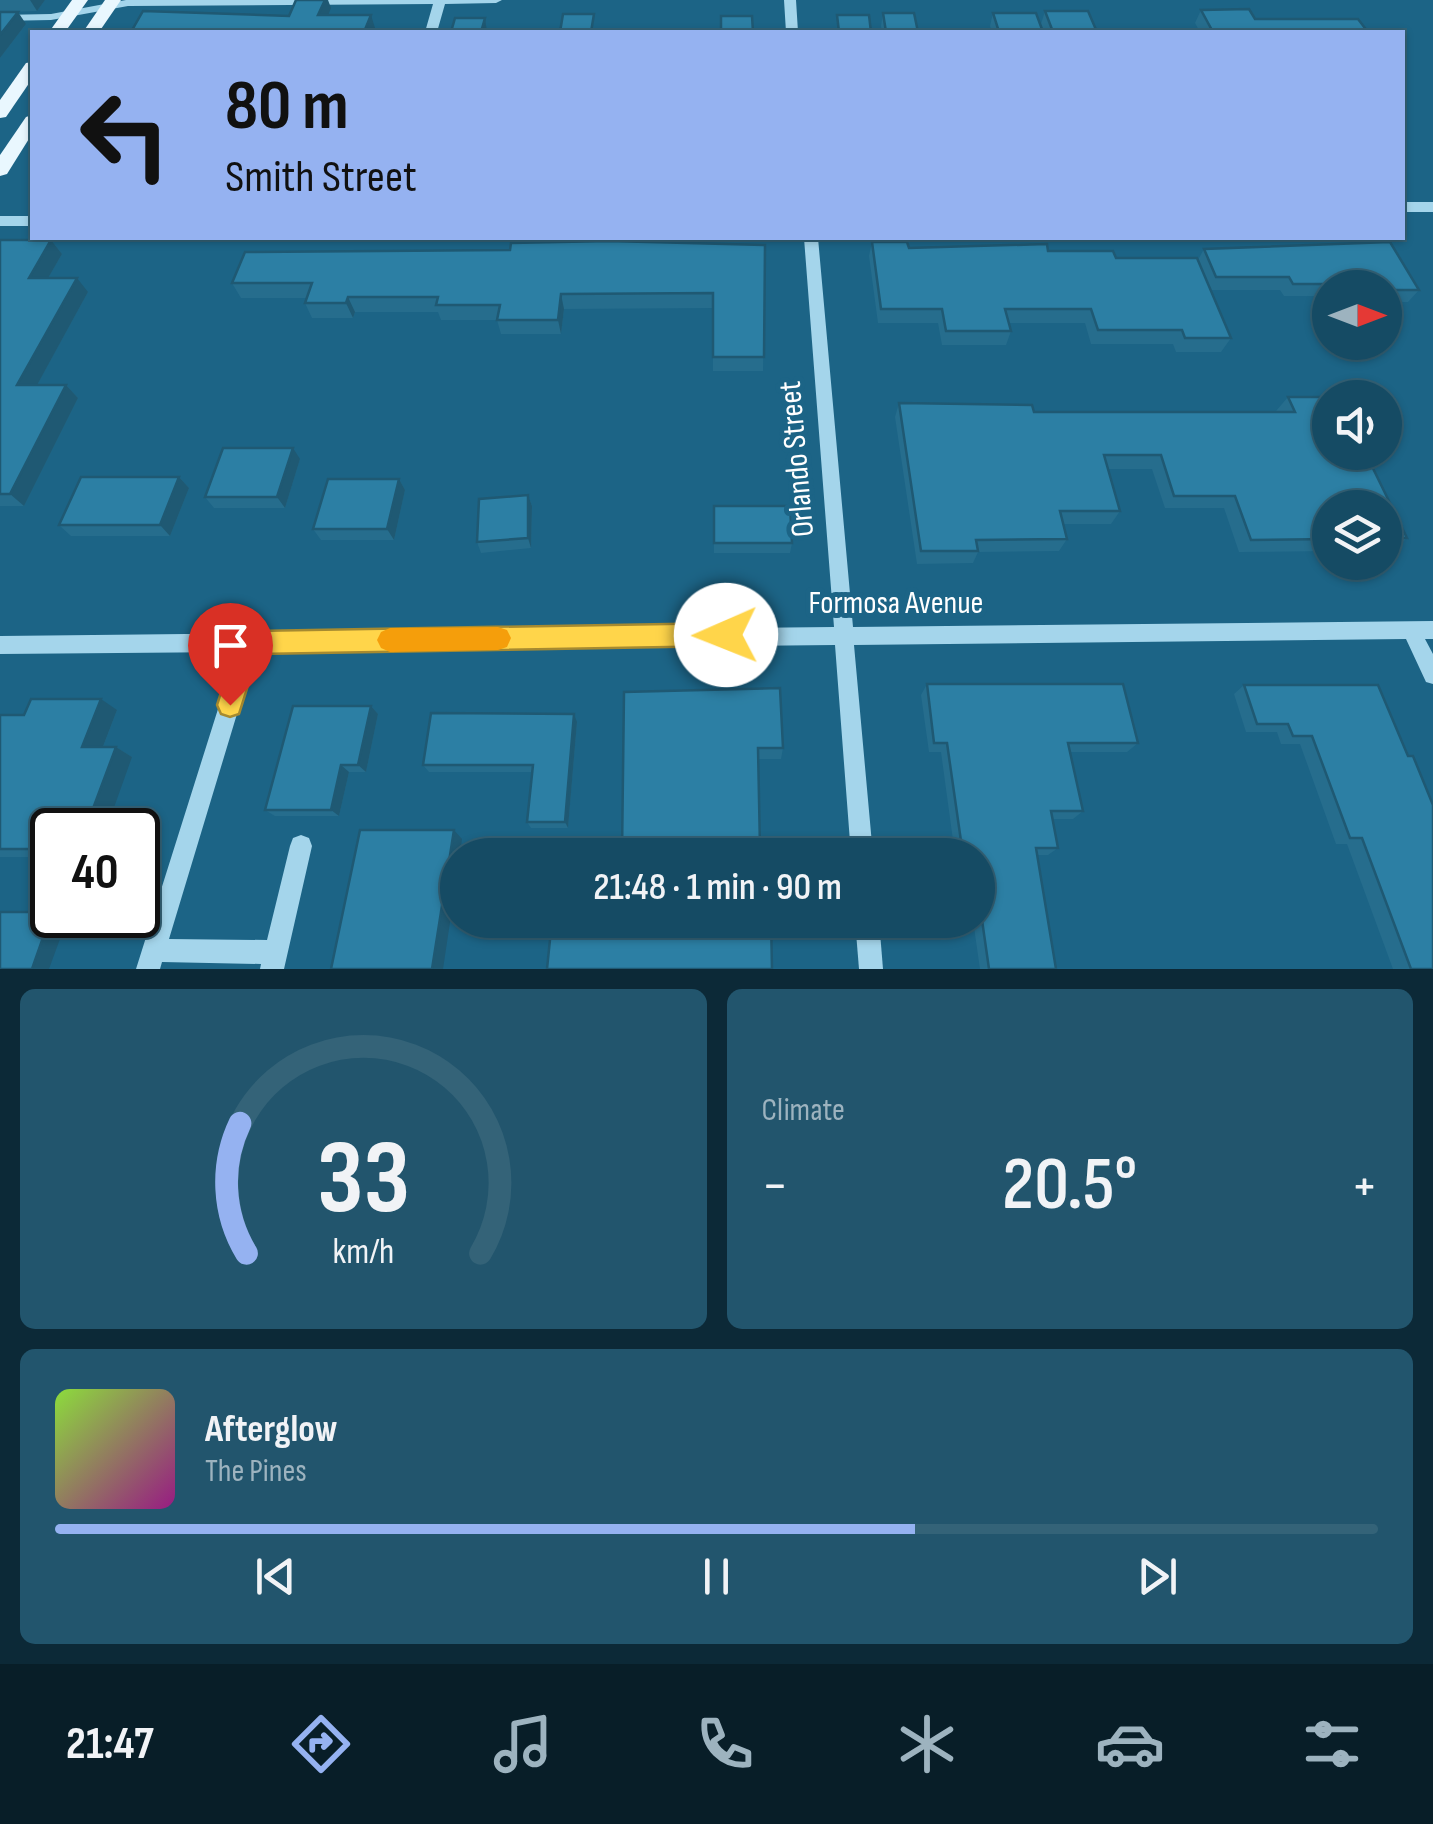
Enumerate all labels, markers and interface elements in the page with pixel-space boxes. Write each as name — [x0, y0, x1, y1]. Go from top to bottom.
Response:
text: 80 m — [225, 65, 349, 149]
icon: left — [60, 70, 190, 200]
text: Smith Street — [225, 150, 417, 205]
north arrow — [1312, 270, 1402, 360]
map controls — [1312, 270, 1402, 580]
street label: Orlando Street — [771, 380, 823, 538]
button: sound — [1312, 380, 1402, 470]
button: layers — [1312, 490, 1402, 580]
position arrow — [674, 583, 778, 687]
street label: Formosa Avenue — [809, 584, 983, 623]
pin — [188, 603, 273, 706]
icon: arrive — [203, 618, 258, 673]
speed limit sign: 40 — [30, 808, 160, 938]
text: 21:48 · 1 min · 90 m — [593, 865, 842, 910]
text: Climate — [762, 1091, 845, 1130]
text: 33 — [317, 1117, 410, 1242]
text: 20.5° — [1002, 1140, 1137, 1231]
text: − — [762, 1153, 788, 1220]
text: + — [1351, 1153, 1378, 1220]
text: km/h — [332, 1231, 394, 1274]
text: Afterglow — [205, 1407, 338, 1452]
text: The Pines — [205, 1452, 307, 1491]
icon: previous — [248, 1549, 303, 1604]
icon: pause — [689, 1549, 744, 1604]
icon: next — [1130, 1549, 1185, 1604]
icon: directions — [286, 1709, 356, 1779]
icon: music — [488, 1709, 558, 1779]
icon: phone — [690, 1709, 760, 1779]
icon: climate — [892, 1709, 962, 1779]
icon: car — [1095, 1709, 1165, 1779]
icon: filters — [1297, 1709, 1367, 1779]
text: 21:47 — [66, 1717, 154, 1772]

